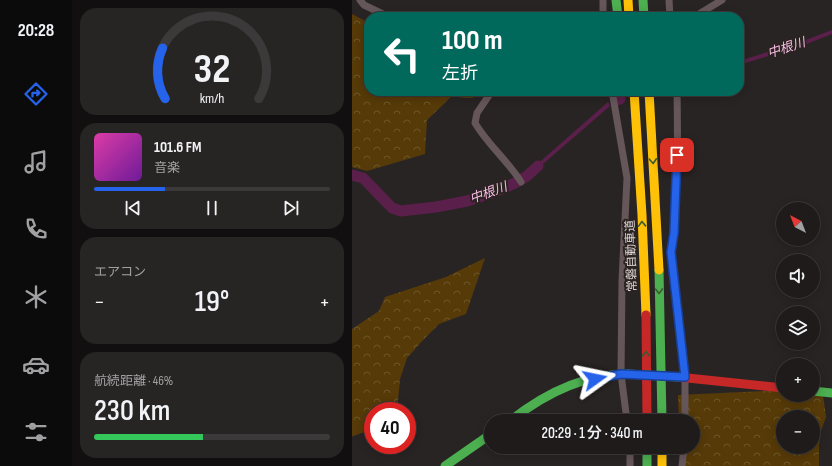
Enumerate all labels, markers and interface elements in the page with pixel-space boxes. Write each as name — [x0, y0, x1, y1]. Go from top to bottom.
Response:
text: 20:28 — [18, 20, 54, 41]
text: 100 m — [442, 24, 503, 57]
icon: left — [376, 28, 428, 80]
water label: 中根川 — [765, 34, 809, 62]
text: 32 — [194, 45, 230, 94]
text: 左折 — [442, 63, 478, 84]
icon: directions — [22, 80, 50, 108]
text: km/h — [200, 90, 224, 107]
text: 101.6 FM — [154, 138, 202, 157]
pin — [660, 138, 694, 172]
icon: arrive — [666, 144, 688, 166]
icon: music — [22, 148, 50, 176]
one-way arrow — [649, 158, 658, 164]
text: 音楽 — [154, 160, 180, 176]
water label: 中根川 — [467, 178, 511, 207]
icon: previous — [122, 197, 144, 219]
icon: pause — [201, 197, 223, 219]
icon: next — [280, 197, 302, 219]
north arrow — [776, 202, 820, 246]
map controls — [776, 202, 820, 454]
icon: phone — [22, 215, 50, 243]
street label: 常磐自動車道 — [623, 220, 640, 292]
one-way arrow — [638, 221, 647, 227]
button: sound — [776, 254, 820, 298]
text: エアコン — [94, 264, 146, 280]
icon: climate — [22, 283, 50, 311]
text: 19° — [195, 284, 229, 320]
one-way arrow — [655, 288, 664, 294]
text: − — [94, 289, 105, 316]
text: + — [319, 289, 330, 316]
button: layers — [776, 306, 820, 350]
icon: car — [22, 351, 50, 379]
one-way arrow — [642, 351, 650, 357]
position arrow — [574, 358, 616, 400]
button: + — [776, 358, 820, 402]
text: 航続距離 · 46% — [94, 373, 173, 389]
text: 230 km — [94, 393, 170, 429]
speed limit sign: 40 — [364, 402, 416, 454]
button: − — [776, 410, 820, 454]
icon: filters — [22, 418, 50, 446]
text: 20:29 · 1 分 · 340 m — [541, 424, 643, 443]

